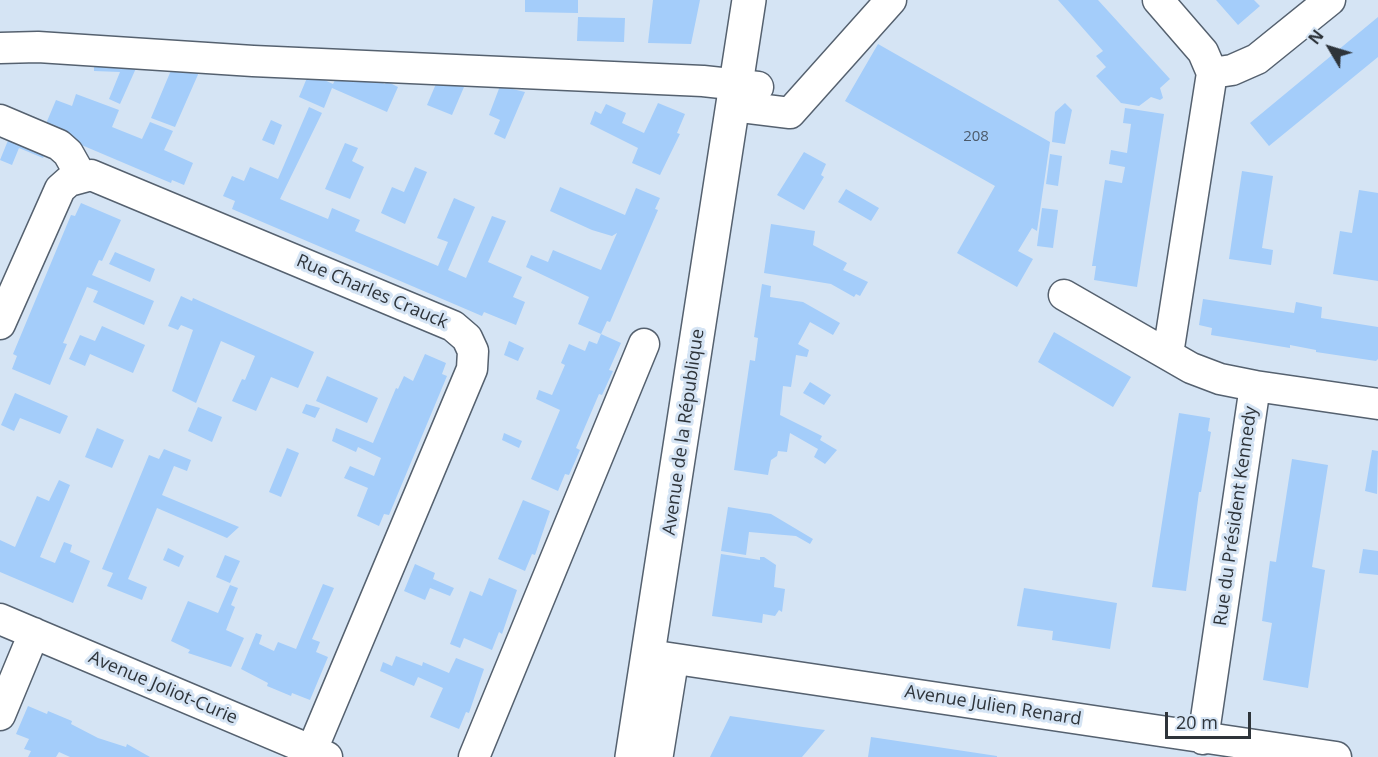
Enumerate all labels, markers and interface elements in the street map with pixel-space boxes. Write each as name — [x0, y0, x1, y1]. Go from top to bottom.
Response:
north arrow — [1300, 18, 1360, 78]
text: N — [1303, 25, 1328, 49]
house number: 208 — [963, 128, 989, 146]
street label: Rue Charles Crauck — [293, 250, 451, 334]
street label: Avenue de la République — [659, 328, 709, 536]
street label: Rue du Président Kennedy — [1210, 405, 1262, 627]
street label: Avenue Joliot-Curie — [85, 647, 241, 729]
street label: Avenue Julien Renard — [903, 681, 1083, 731]
scale bar — [1168, 700, 1254, 738]
text: 20 m — [1176, 710, 1218, 734]

